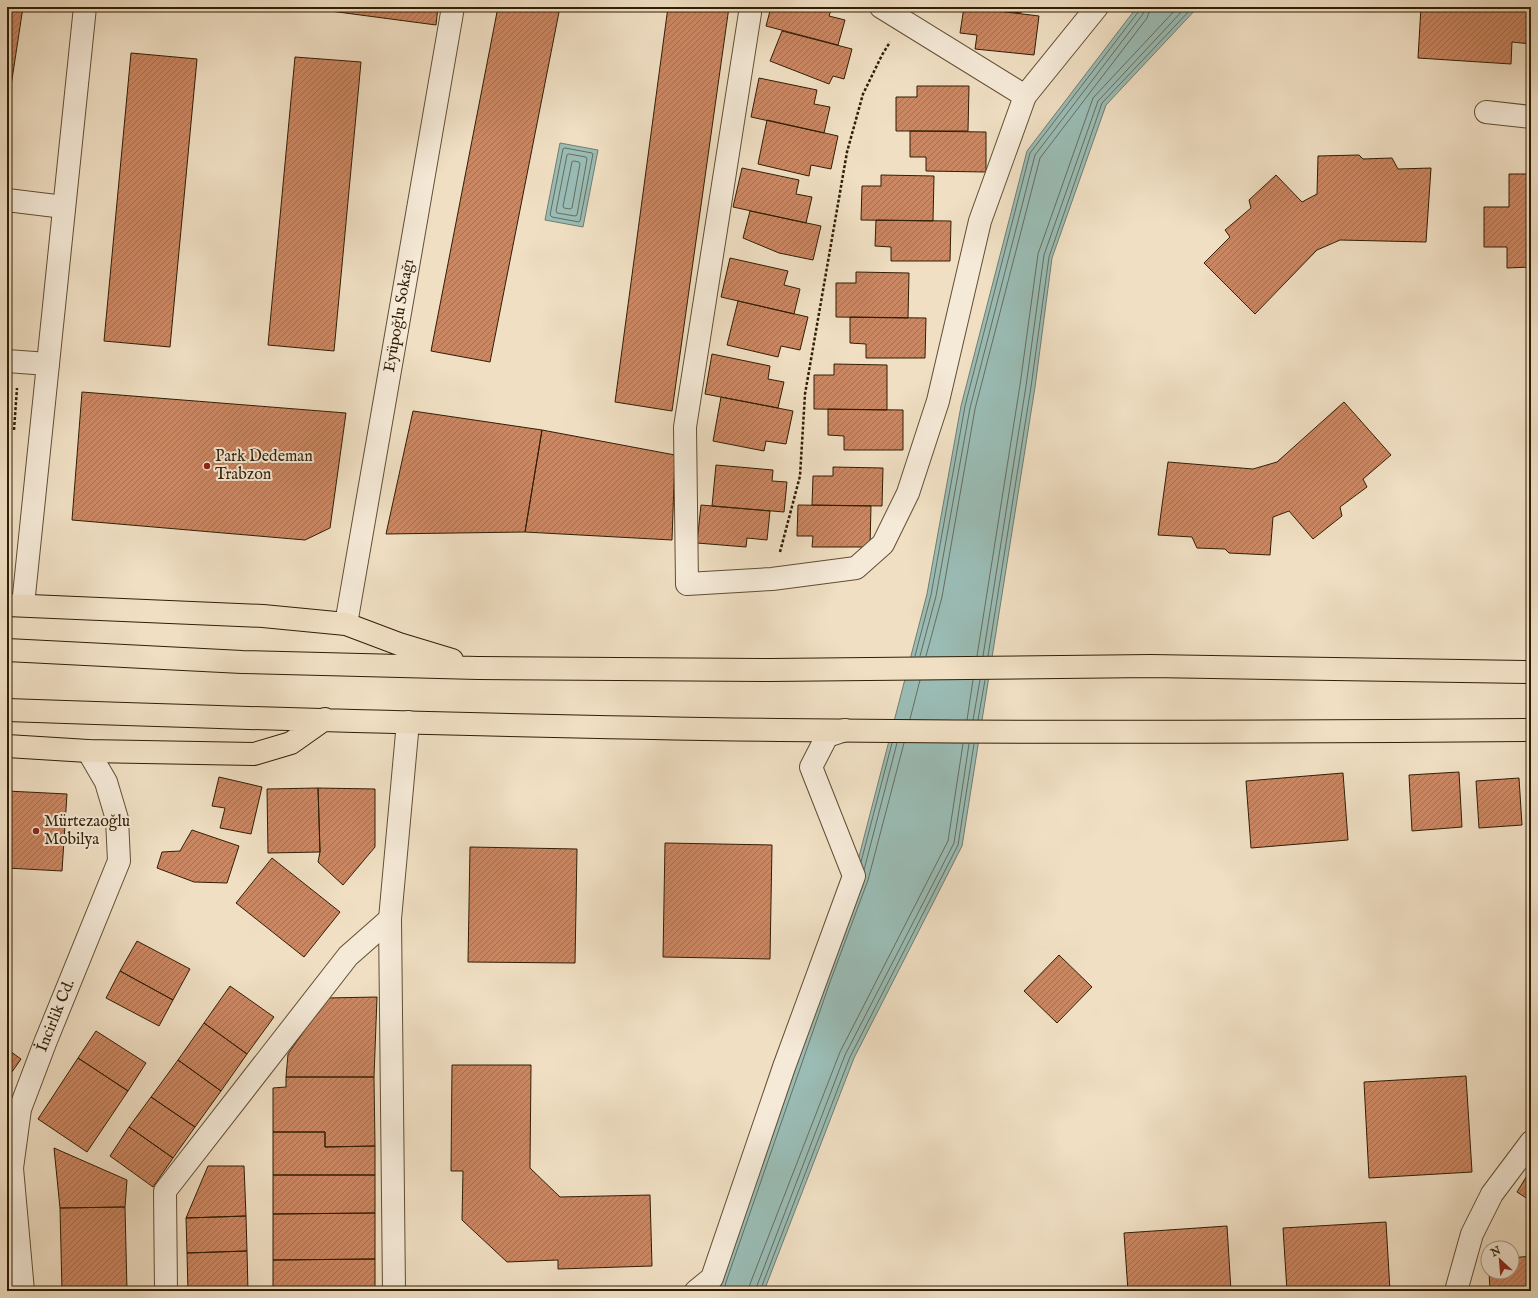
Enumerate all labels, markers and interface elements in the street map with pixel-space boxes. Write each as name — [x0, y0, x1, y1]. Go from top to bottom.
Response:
street label: Eyüpoğlu Sokağı — [380, 258, 419, 374]
place label: Park Dedeman Trabzon — [215, 447, 313, 485]
marker: Park Dedeman Trabzon — [202, 461, 212, 471]
place label: Mürtezaoğlu Mobilya — [44, 812, 130, 850]
marker: Mürtezaoğlu Mobilya — [31, 826, 41, 836]
street label: İncirlik Cd. — [31, 976, 80, 1055]
north arrow — [1480, 1240, 1520, 1280]
text: N — [1488, 1243, 1504, 1261]

